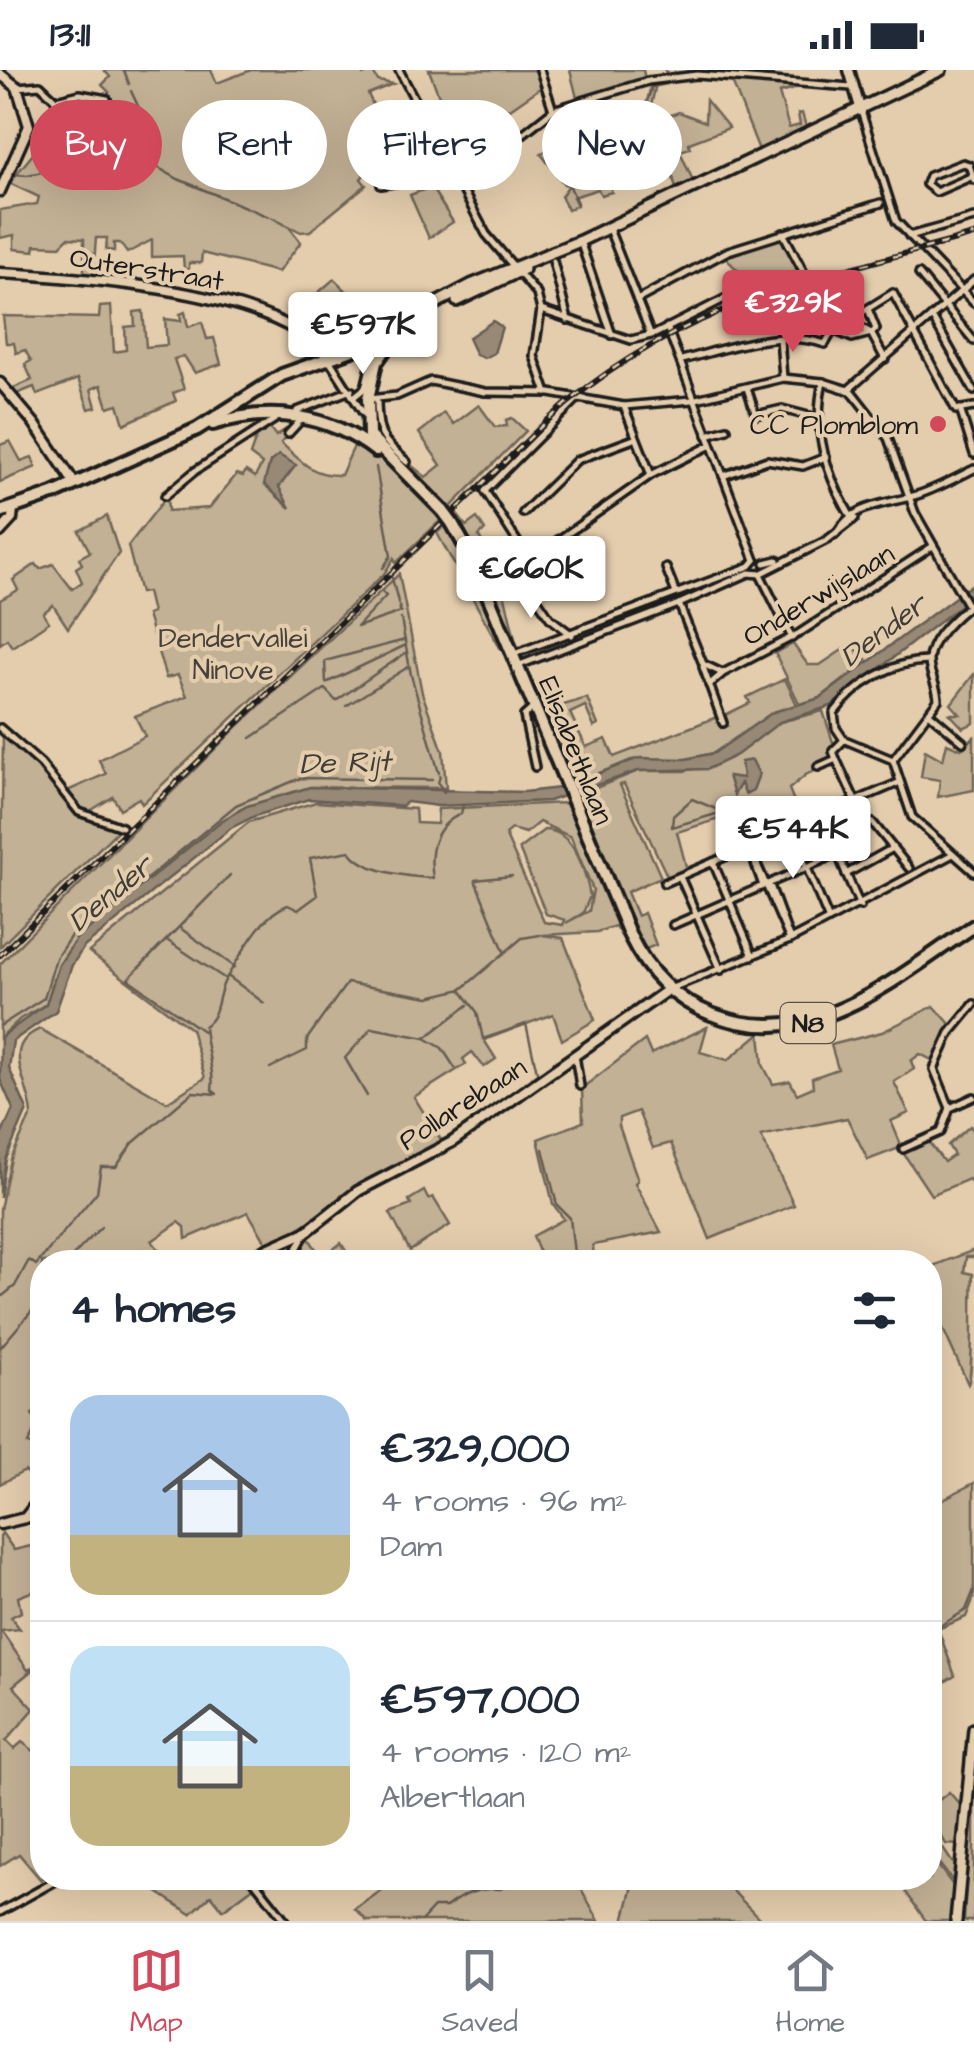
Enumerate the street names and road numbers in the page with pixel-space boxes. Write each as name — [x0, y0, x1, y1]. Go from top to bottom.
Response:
street label: Outerstraat — [67, 238, 227, 301]
street label: Onderwijslaan — [736, 535, 902, 656]
street label: Elisabethlaan — [528, 671, 623, 830]
road number: N8 — [780, 1003, 836, 1043]
street label: Pollarebaan — [391, 1048, 534, 1160]

